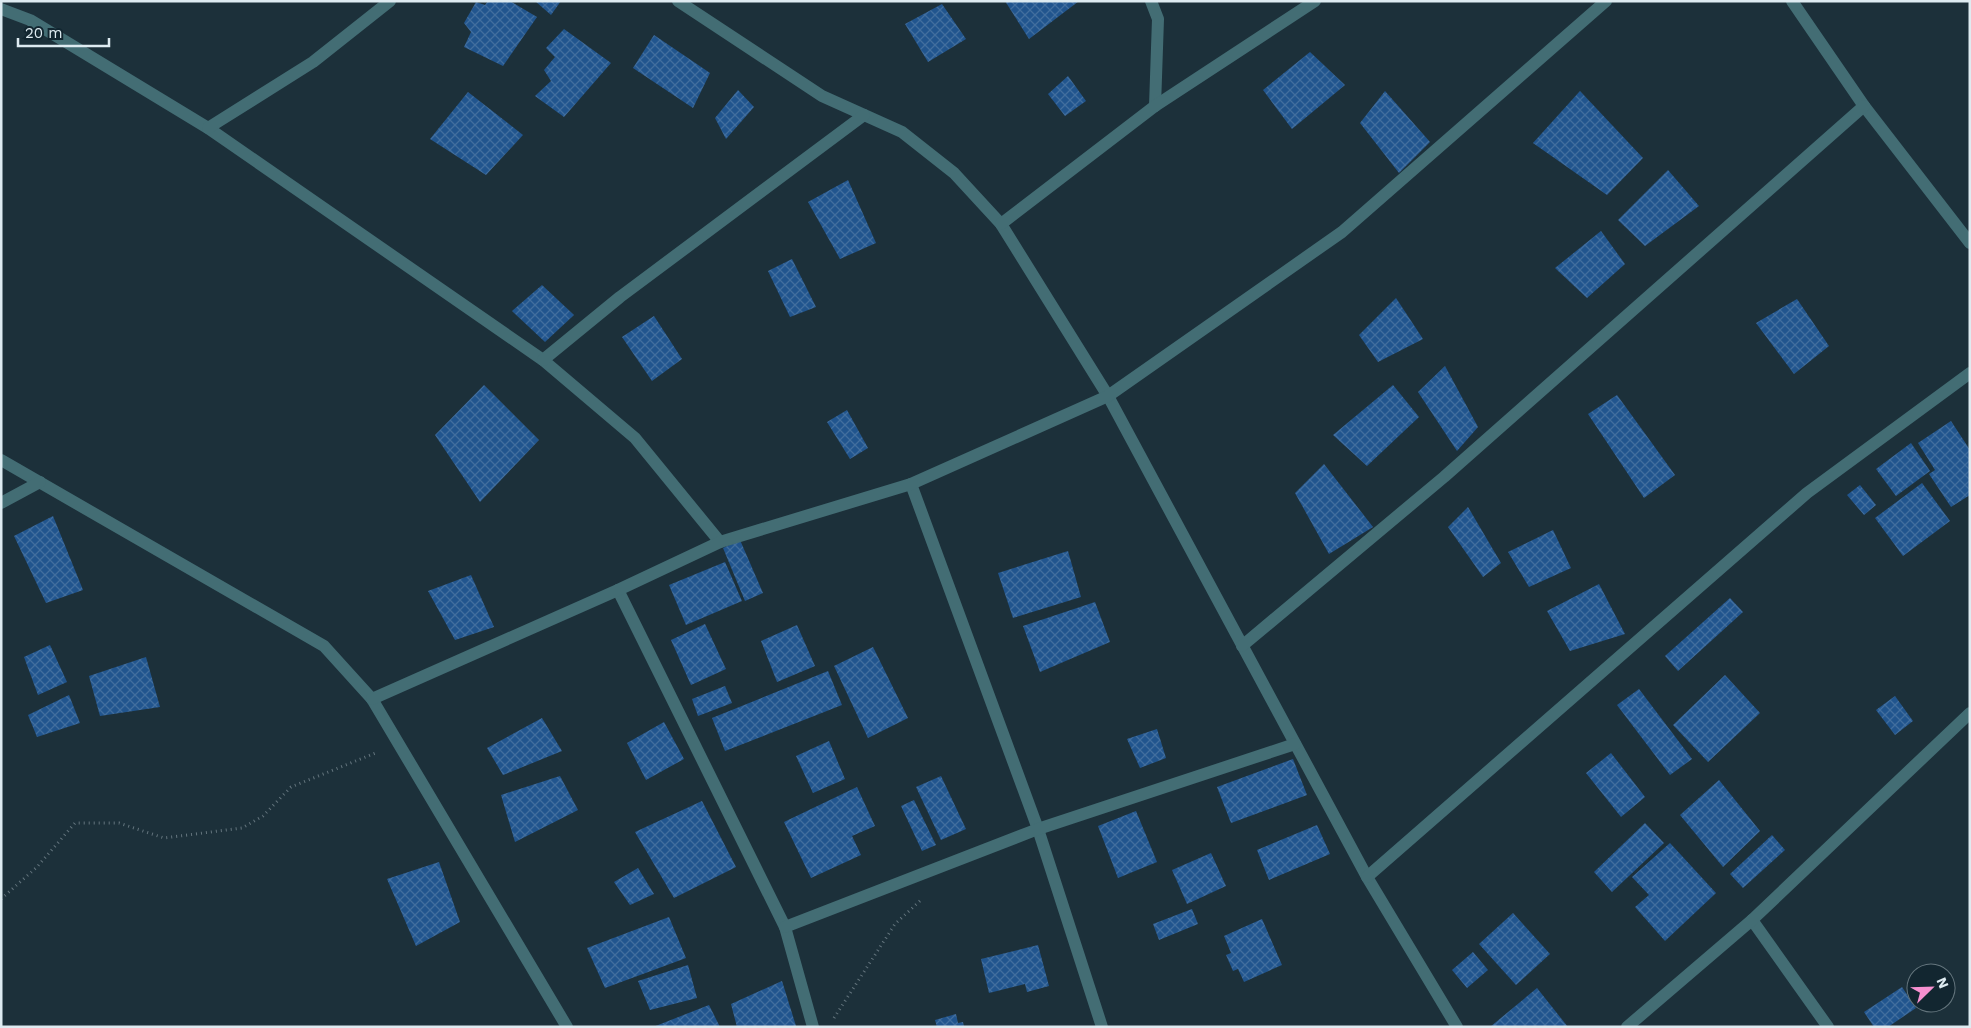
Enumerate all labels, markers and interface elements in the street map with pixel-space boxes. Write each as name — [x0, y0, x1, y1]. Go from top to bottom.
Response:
scale bar — [18, 15, 109, 47]
text: 20 m — [25, 24, 63, 42]
north arrow — [1906, 963, 1956, 1013]
text: N — [1934, 975, 1952, 991]

